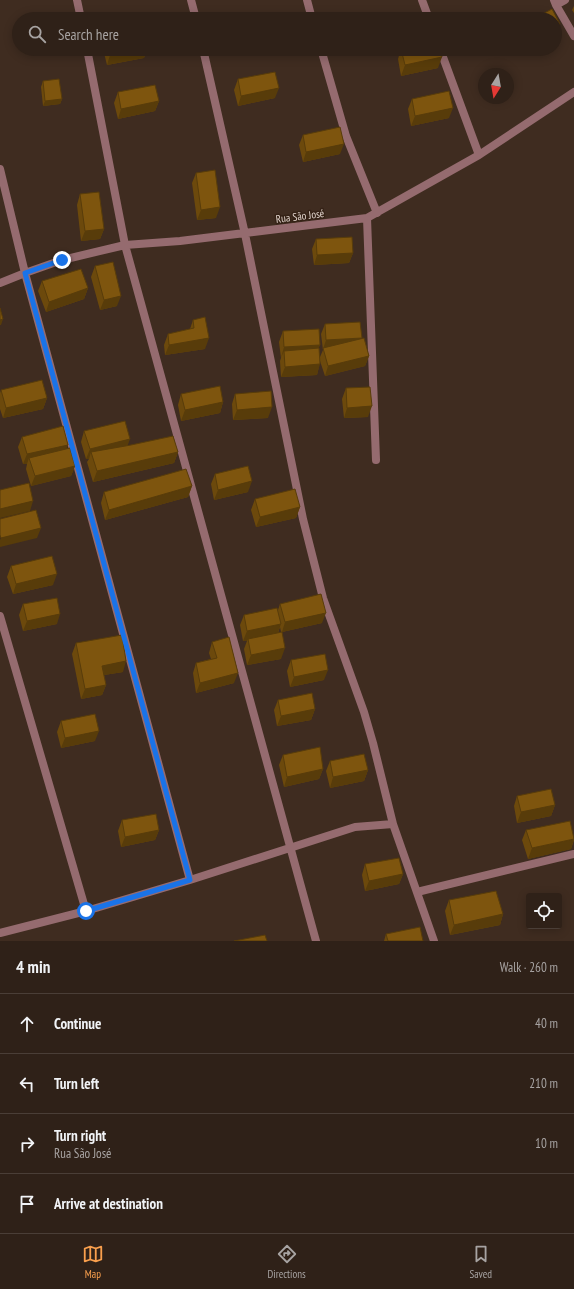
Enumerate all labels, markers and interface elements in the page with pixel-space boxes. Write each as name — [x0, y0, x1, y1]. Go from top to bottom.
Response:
search box — [12, 12, 562, 56]
icon: search — [26, 23, 48, 45]
text: Search here — [58, 25, 119, 44]
north arrow — [478, 68, 514, 104]
street label: Rua São José — [275, 206, 325, 226]
route end — [53, 251, 71, 269]
map controls — [526, 893, 562, 929]
button: locate — [526, 893, 562, 929]
route start — [77, 902, 95, 920]
text: 4 min — [16, 956, 50, 978]
text: Walk · 260 m — [500, 959, 558, 976]
icon: ahead — [16, 1013, 38, 1035]
text: Continue — [54, 1014, 101, 1033]
text: 40 m — [535, 1015, 558, 1032]
icon: left — [16, 1073, 38, 1095]
text: Turn left — [54, 1074, 99, 1093]
text: 210 m — [529, 1075, 558, 1092]
text: Turn right — [54, 1126, 106, 1145]
icon: right — [16, 1133, 38, 1155]
text: 10 m — [535, 1135, 558, 1152]
text: Rua São José — [54, 1145, 112, 1162]
icon: arrive — [16, 1193, 38, 1215]
text: Arrive at destination — [54, 1194, 163, 1213]
tab: Map — [82, 1243, 104, 1281]
tab: Directions — [268, 1243, 306, 1281]
tab: Saved — [469, 1243, 492, 1281]

